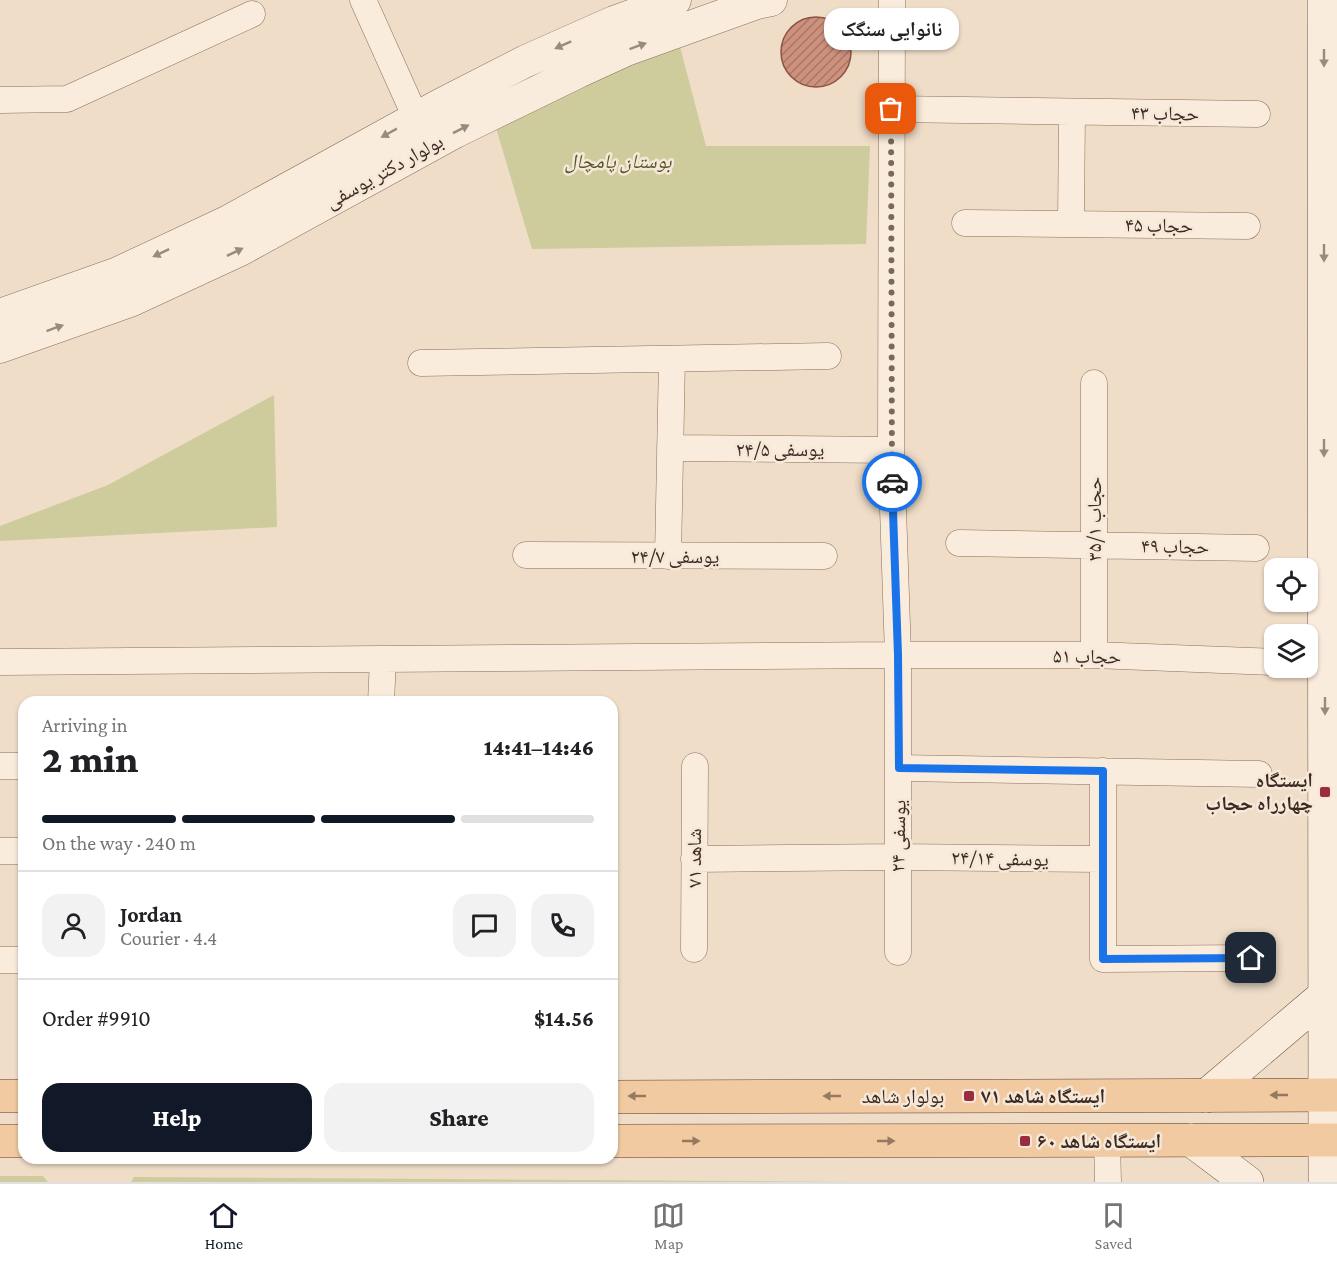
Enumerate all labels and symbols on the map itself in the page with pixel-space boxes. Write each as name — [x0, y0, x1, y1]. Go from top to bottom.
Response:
callout: نانوایی سنگک — [824, 7, 958, 49]
one-way arrow — [553, 40, 571, 50]
one-way arrow — [629, 40, 647, 50]
one-way arrow — [1319, 49, 1329, 68]
pin — [865, 83, 916, 134]
street label: حجاب ۴۳ — [1131, 101, 1200, 125]
one-way arrow — [453, 124, 470, 133]
one-way arrow — [380, 128, 397, 138]
street label: بولوار دکتر یوسفی — [321, 130, 447, 213]
park label: بوستان پامچال — [564, 150, 672, 174]
street label: حجاب ۴۵ — [1125, 213, 1194, 237]
one-way arrow — [1319, 244, 1329, 263]
one-way arrow — [226, 247, 243, 257]
one-way arrow — [152, 249, 169, 258]
one-way arrow — [47, 323, 65, 333]
street label: یوسفی ۲۴/۵ — [736, 438, 824, 461]
one-way arrow — [1319, 439, 1329, 458]
courier — [862, 452, 922, 512]
street label: حجاب ۳۵/۱ — [1083, 477, 1106, 561]
street label: حجاب ۴۹ — [1141, 534, 1210, 558]
street label: یوسفی ۲۴/۷ — [631, 545, 719, 568]
street label: حجاب ۵۱ — [1053, 644, 1122, 668]
one-way arrow — [1320, 697, 1330, 716]
place label: ایستگاه چهارراه حجاب — [1205, 769, 1313, 815]
marker: ایستگاه چهارراه حجاب — [1318, 785, 1332, 799]
street label: یوسفی ۲۴ — [886, 800, 911, 873]
street label: شاهد ۷۱ — [683, 828, 705, 888]
street label: یوسفی ۲۴/۱۴ — [951, 846, 1049, 871]
pin — [1225, 932, 1276, 983]
street label: بولوار شاهد — [862, 1085, 944, 1108]
place label: ایستگاه شاهد ۷۱ — [981, 1085, 1105, 1108]
marker: ایستگاه شاهد ۷۱ — [962, 1089, 976, 1103]
one-way arrow — [1269, 1090, 1288, 1100]
one-way arrow — [822, 1091, 841, 1101]
one-way arrow — [627, 1092, 646, 1101]
place label: ایستگاه شاهد ۶۰ — [1037, 1130, 1161, 1153]
marker: ایستگاه شاهد ۶۰ — [1018, 1134, 1032, 1148]
one-way arrow — [682, 1136, 701, 1146]
one-way arrow — [877, 1136, 896, 1146]

